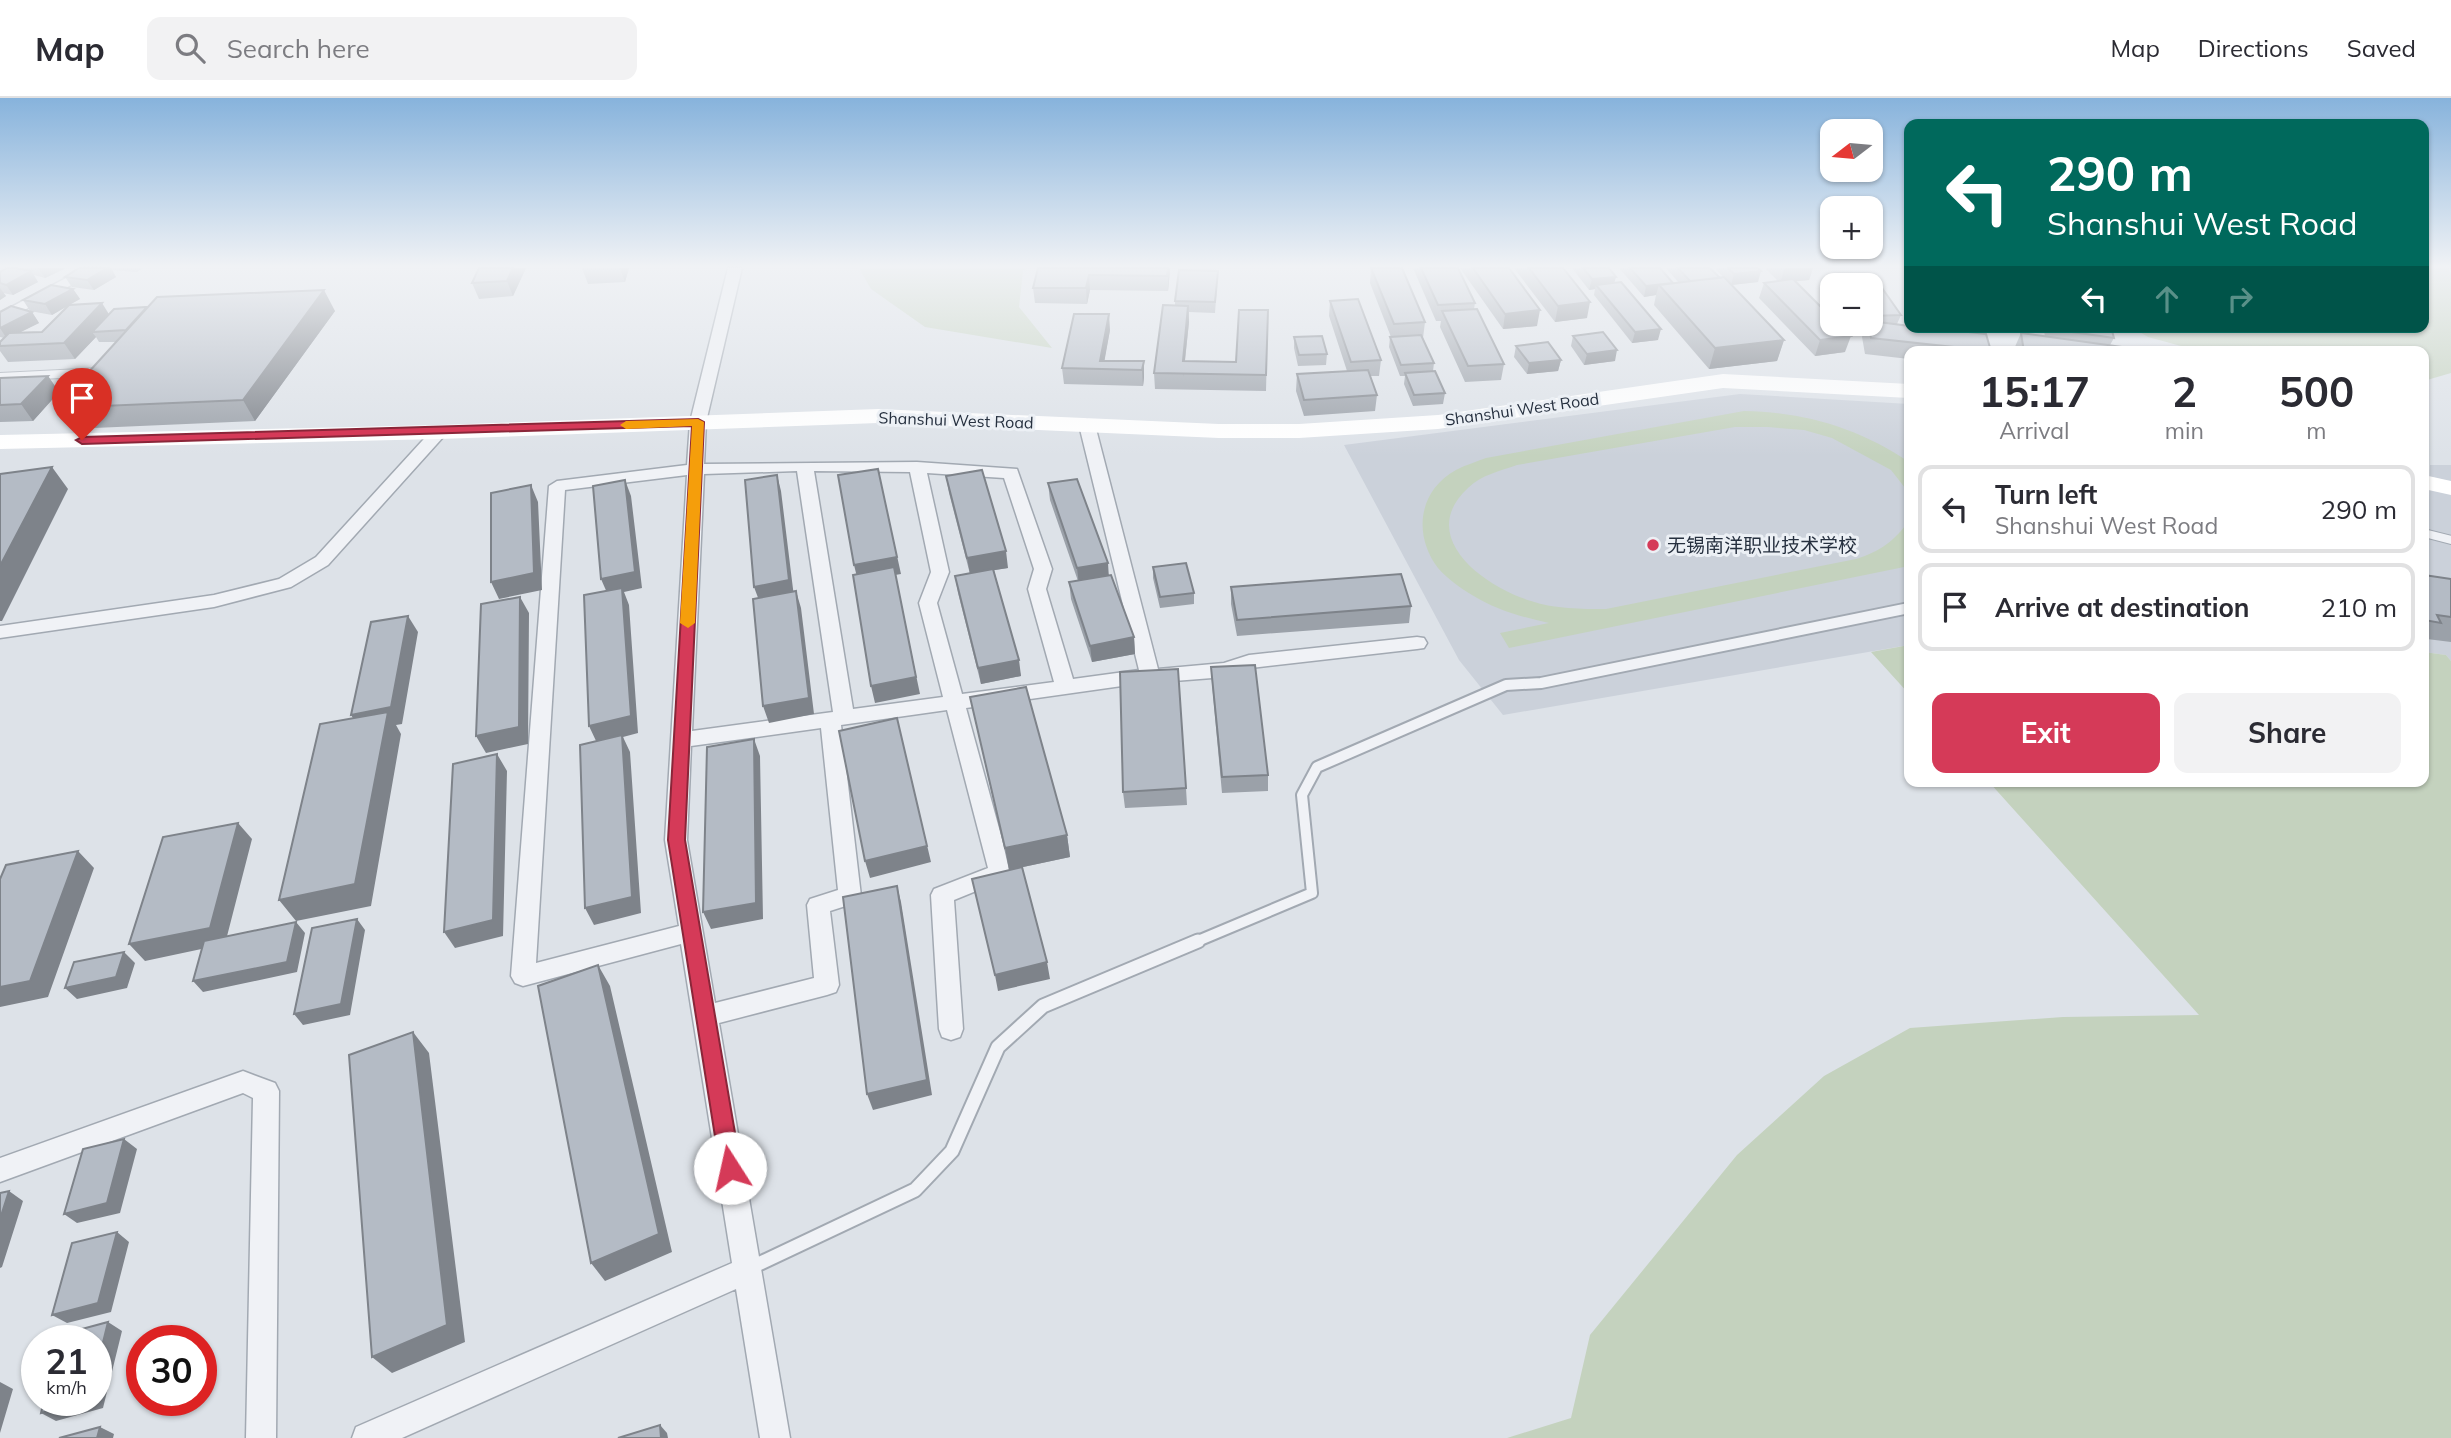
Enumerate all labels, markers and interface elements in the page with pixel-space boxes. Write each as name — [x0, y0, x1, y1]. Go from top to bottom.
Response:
search box — [147, 17, 637, 80]
text: Map — [35, 28, 105, 69]
icon: search — [171, 29, 209, 67]
text: Search here — [227, 32, 370, 65]
text: Map — [2110, 33, 2160, 63]
text: Directions — [2198, 33, 2309, 63]
text: Saved — [2347, 33, 2416, 63]
north arrow — [1820, 119, 1883, 182]
map controls — [1820, 119, 1883, 336]
text: 290 m — [2047, 142, 2193, 203]
icon: left — [1932, 147, 2023, 238]
button: + — [1820, 196, 1883, 259]
text: Shanshui West Road — [2047, 203, 2358, 243]
button: − — [1820, 273, 1883, 336]
icon: left — [2075, 280, 2113, 318]
icon: ahead — [2148, 280, 2186, 318]
icon: right — [2221, 280, 2259, 318]
text: 15:17 — [1979, 365, 2090, 418]
text: 2 — [2172, 365, 2197, 418]
text: 500 — [2279, 365, 2354, 418]
pin — [52, 368, 112, 440]
icon: arrive — [63, 379, 101, 417]
street label: Shanshui West Road — [1444, 388, 1600, 430]
street label: Shanshui West Road — [878, 407, 1034, 433]
text: Arrival — [1999, 416, 2070, 445]
text: min — [2165, 416, 2204, 445]
text: m — [2306, 416, 2327, 445]
text: Turn left — [1995, 478, 2097, 511]
icon: left — [1936, 490, 1974, 528]
text: 290 m — [2321, 493, 2397, 526]
text: Shanshui West Road — [1995, 511, 2218, 540]
place label: 无锡南洋职业技术学校 — [1667, 533, 1857, 557]
marker: 无锡南洋职业技术学校 — [1645, 537, 1661, 553]
icon: arrive — [1936, 588, 1974, 626]
text: Arrive at destination — [1995, 591, 2250, 624]
text: 210 m — [2321, 591, 2397, 624]
button: Exit — [1932, 693, 2160, 773]
button: Share — [2174, 693, 2401, 773]
position arrow — [693, 1131, 767, 1205]
speed limit sign: 30 — [126, 1325, 217, 1416]
text: 21 — [45, 1339, 88, 1383]
text: km/h — [46, 1376, 87, 1399]

